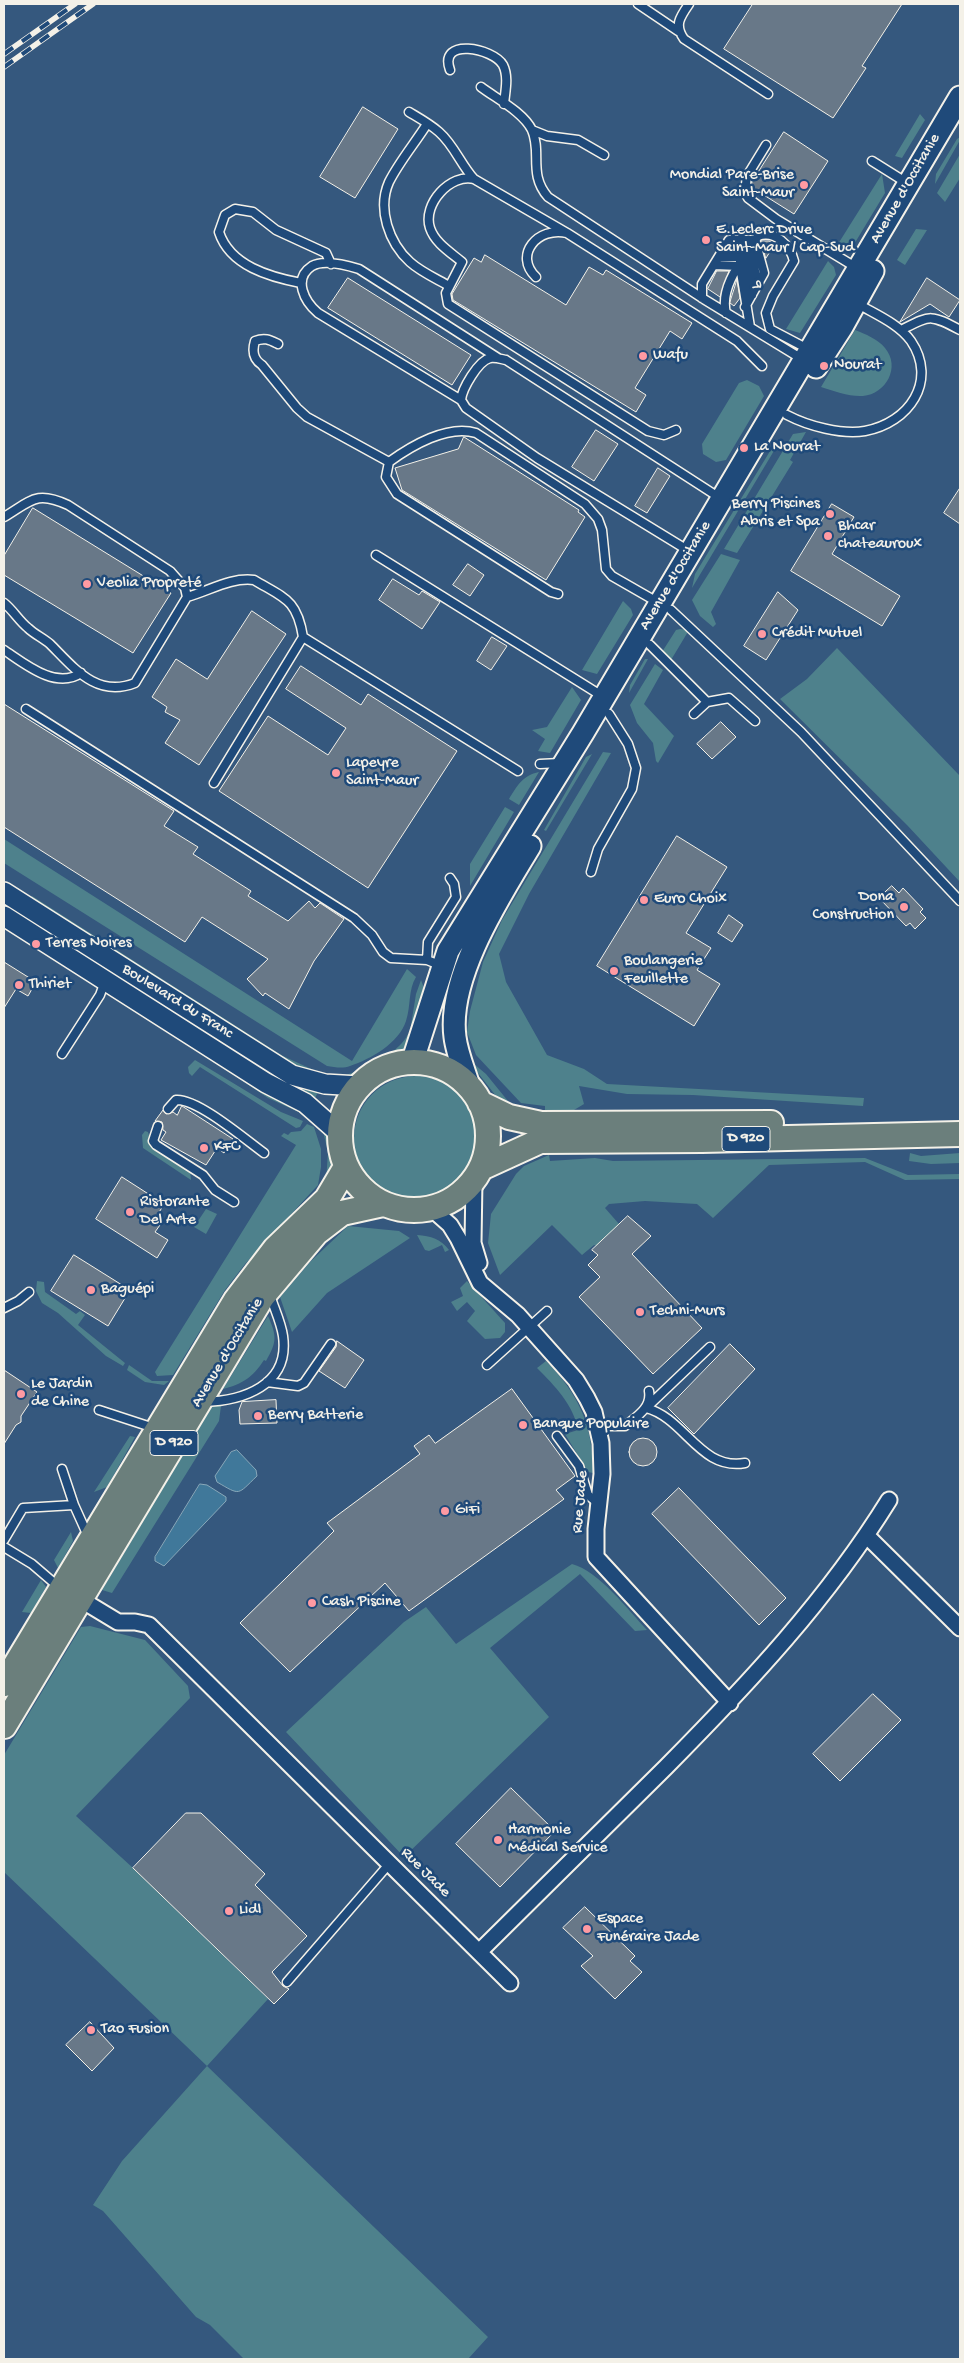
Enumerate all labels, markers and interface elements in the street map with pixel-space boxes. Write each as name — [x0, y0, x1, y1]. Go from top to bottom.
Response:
street label: Avenue d'Occitanie — [867, 130, 945, 248]
place label: Mondial Pare-Brise Saint-Maur — [670, 166, 794, 204]
marker: Mondial Pare-Brise Saint-Maur — [798, 179, 810, 191]
place label: E.Leclerc Drive Saint-Maur / Cap-Sud — [716, 221, 854, 259]
marker: E.Leclerc Drive Saint-Maur / Cap-Sud — [700, 234, 712, 246]
street label: 9 — [746, 280, 766, 290]
place label: Wafu — [653, 346, 688, 366]
marker: Wafu — [637, 350, 649, 362]
place label: Nourat — [834, 356, 881, 376]
marker: Nourat — [818, 360, 830, 372]
place label: La Nourat — [754, 438, 820, 458]
marker: La Nourat — [738, 442, 750, 454]
place label: Berry Piscines Abris et Spa — [732, 495, 820, 533]
marker: Berry Piscines Abris et Spa — [824, 508, 836, 520]
place label: Bhcar chateauroux — [838, 517, 922, 555]
street label: Avenue d'Occitanie — [636, 518, 716, 634]
marker: Bhcar chateauroux — [822, 530, 834, 542]
place label: Veolia Propreté — [97, 574, 202, 594]
marker: Veolia Propreté — [81, 578, 93, 590]
place label: Crédit Mutuel — [772, 624, 862, 644]
marker: Crédit Mutuel — [756, 628, 768, 640]
place label: Lapeyre Saint-Maur — [346, 754, 418, 792]
marker: Lapeyre Saint-Maur — [330, 767, 342, 779]
place label: Dona Construction — [812, 888, 894, 926]
place label: Euro Choix — [654, 890, 727, 910]
marker: Euro Choix — [638, 894, 650, 906]
marker: Dona Construction — [898, 901, 910, 913]
place label: Terres Noires — [46, 934, 132, 954]
marker: Terres Noires — [30, 938, 42, 950]
place label: Boulangerie Feuillette — [624, 952, 703, 990]
street label: Boulevard du Franc — [118, 960, 236, 1044]
marker: Boulangerie Feuillette — [608, 965, 620, 977]
place label: Thiriet — [29, 975, 71, 995]
marker: Thiriet — [13, 979, 25, 991]
road number: D 920 — [722, 1126, 770, 1152]
place label: KFC — [214, 1138, 240, 1158]
marker: KFC — [198, 1142, 210, 1154]
place label: Ristorante Del Arte — [140, 1193, 210, 1231]
marker: Ristorante Del Arte — [124, 1206, 136, 1218]
place label: Baguépi — [101, 1280, 154, 1300]
marker: Baguépi — [85, 1284, 97, 1296]
street label: Avenue d'Occitanie — [188, 1295, 268, 1411]
place label: Techni-Murs — [650, 1302, 725, 1322]
marker: Techni-Murs — [634, 1306, 646, 1318]
place label: Le Jardin de Chine — [31, 1375, 92, 1413]
marker: Le Jardin de Chine — [15, 1388, 27, 1400]
place label: Berry Batterie — [268, 1406, 363, 1426]
marker: Berry Batterie — [252, 1410, 264, 1422]
place label: Banque Populaire — [533, 1415, 649, 1435]
marker: Banque Populaire — [517, 1419, 529, 1431]
road number: D 920 — [150, 1430, 198, 1456]
street label: Rue Jade — [569, 1470, 593, 1534]
place label: GiFi — [455, 1501, 480, 1521]
marker: GiFi — [439, 1505, 451, 1517]
place label: Cash Piscine — [322, 1593, 401, 1613]
marker: Cash Piscine — [306, 1597, 318, 1609]
place label: Harmonie Médical Service — [508, 1821, 607, 1859]
marker: Harmonie Médical Service — [492, 1834, 504, 1846]
street label: Rue Jade — [396, 1844, 454, 1902]
place label: Lidl — [239, 1901, 261, 1921]
marker: Lidl — [223, 1905, 235, 1917]
place label: Espace Funéraire Jade — [597, 1910, 699, 1948]
marker: Espace Funéraire Jade — [581, 1923, 593, 1935]
place label: Tao Fusion — [101, 2020, 169, 2040]
marker: Tao Fusion — [85, 2024, 97, 2036]

